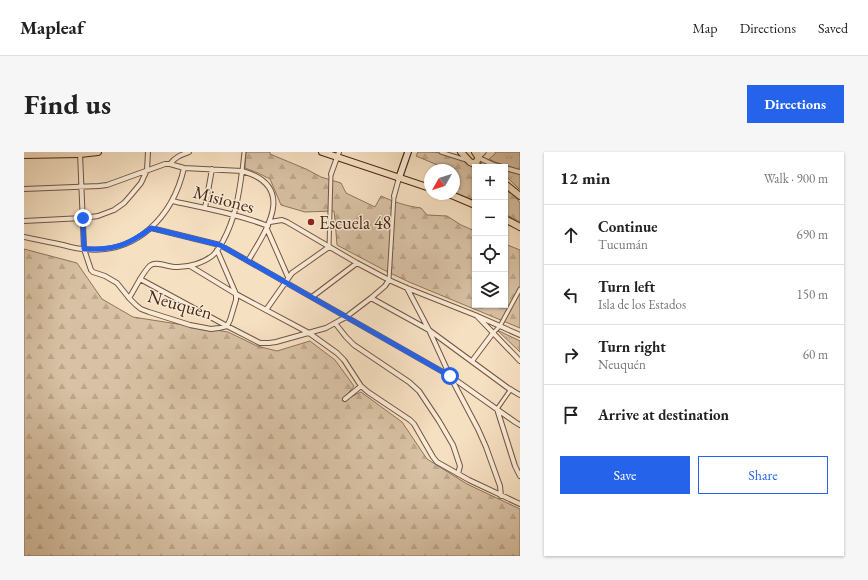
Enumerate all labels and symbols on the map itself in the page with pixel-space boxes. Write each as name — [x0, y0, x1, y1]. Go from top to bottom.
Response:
north arrow — [424, 164, 460, 200]
street label: Misiones — [191, 180, 257, 218]
route end — [74, 209, 92, 227]
place label: Escuela 48 — [319, 211, 391, 234]
marker: Escuela 48 — [306, 217, 316, 227]
street label: Neuquén — [145, 284, 215, 324]
route start — [441, 367, 459, 385]

